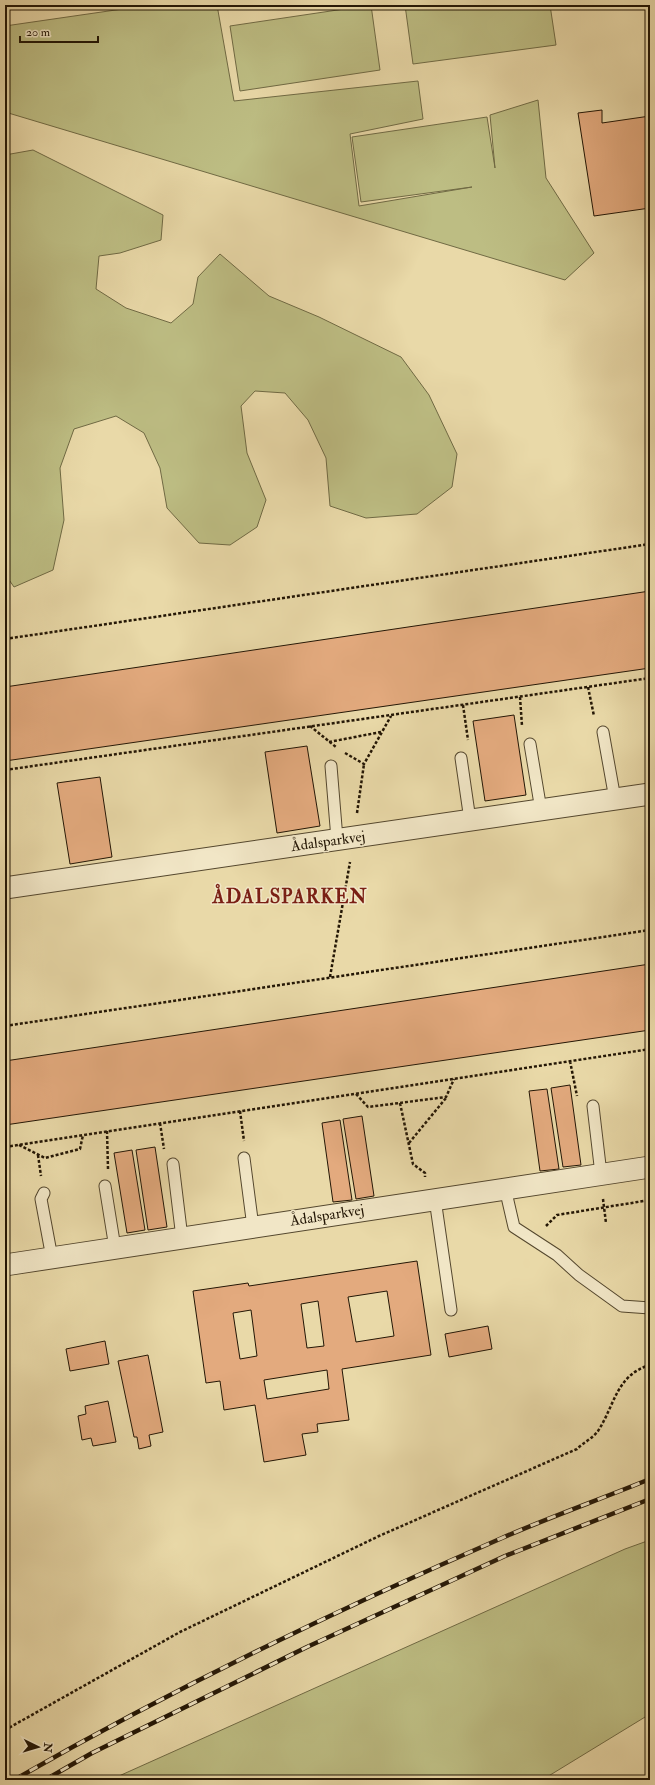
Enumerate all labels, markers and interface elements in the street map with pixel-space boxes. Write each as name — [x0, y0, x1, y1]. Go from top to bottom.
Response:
scale bar — [20, 18, 98, 44]
text: 20 m — [26, 25, 51, 40]
street label: Ådalsparkvej — [289, 826, 366, 857]
district label: ÅDALSPARKEN — [212, 883, 367, 909]
street label: Ådalsparkvej — [288, 1199, 366, 1232]
north arrow — [18, 1727, 58, 1767]
text: N — [40, 1741, 54, 1754]

